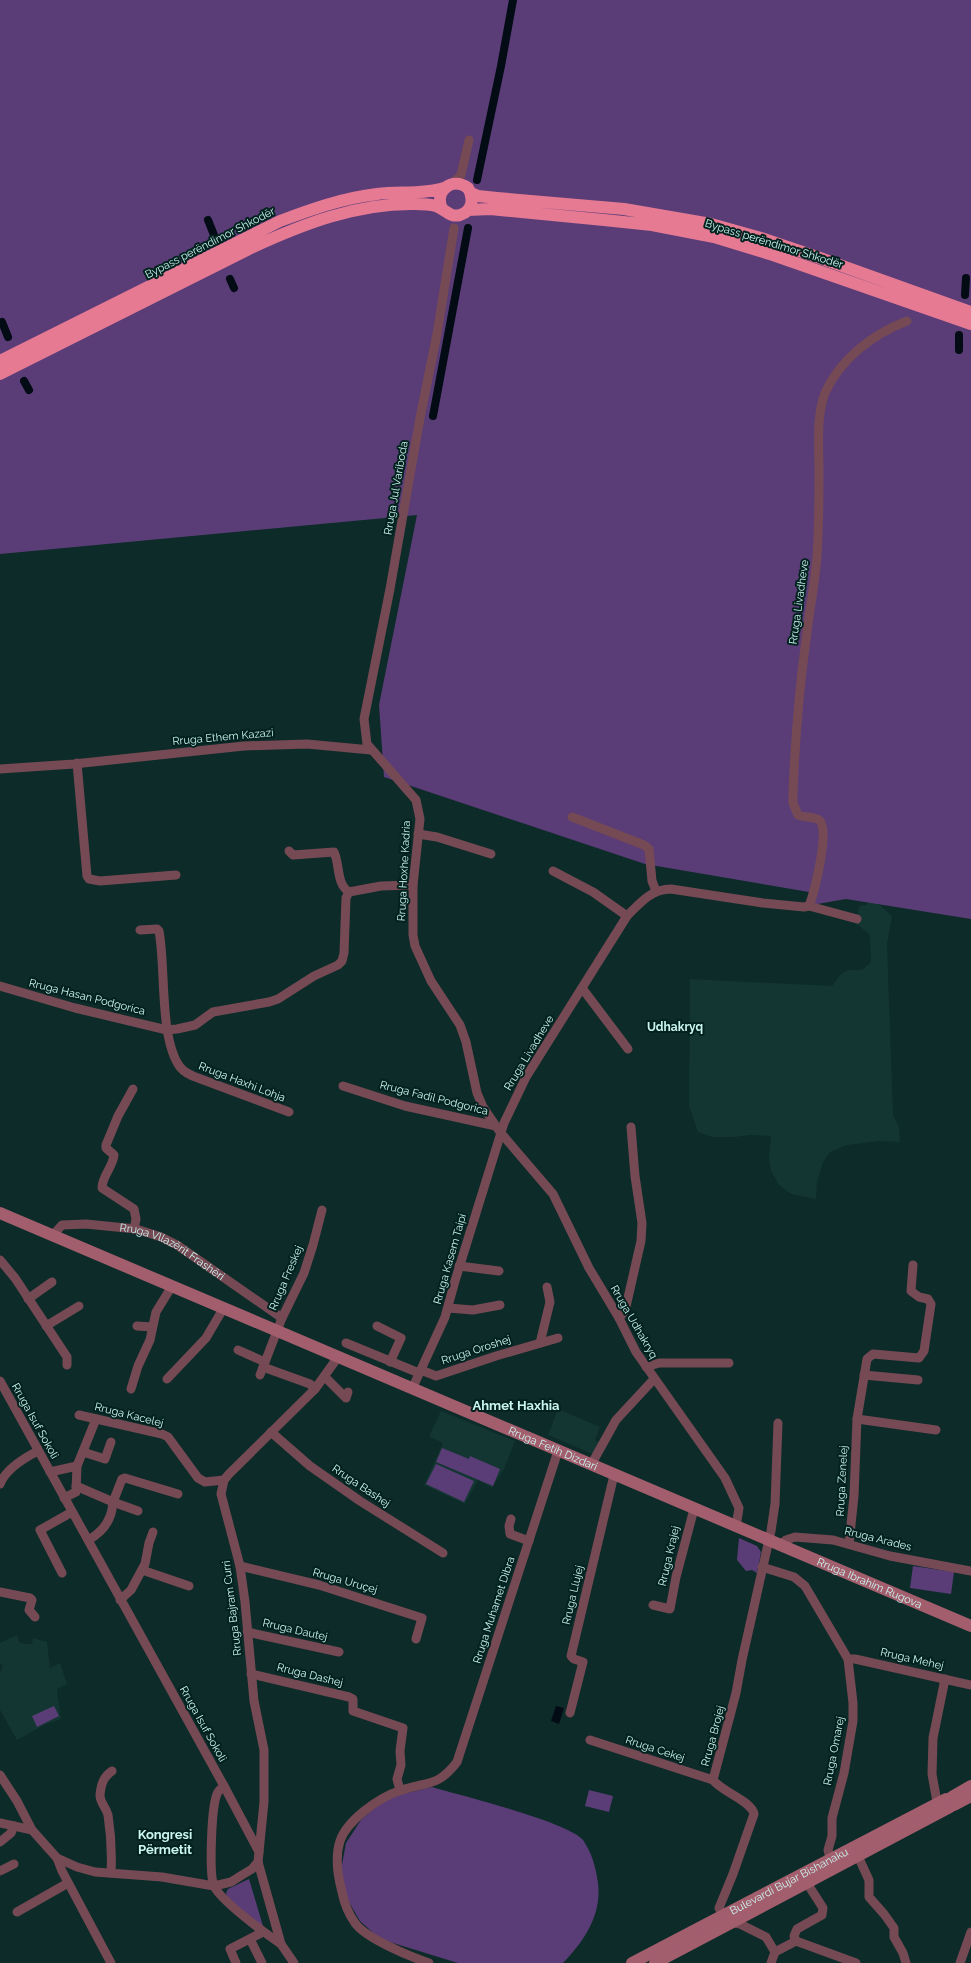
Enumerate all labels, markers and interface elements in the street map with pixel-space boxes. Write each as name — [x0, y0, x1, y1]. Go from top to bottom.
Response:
street label: Bypass perëndimor Shkodër — [143, 204, 277, 281]
street label: Bypass perëndimor Shkodër — [703, 217, 845, 271]
street label: Rruga Jul Variboda — [381, 440, 411, 536]
street label: Rruga Livadheve — [787, 558, 811, 645]
street label: Rruga Ethem Kazazi — [172, 726, 274, 748]
street label: Rruga Hoxhe Kadria — [395, 820, 413, 922]
street label: Rruga Hasan Podgorica — [27, 976, 147, 1018]
street label: Rruga Livadheve — [501, 1013, 557, 1093]
district label: Udhakryq — [647, 1020, 703, 1034]
street label: Rruga Haxhi Lohja — [197, 1059, 287, 1105]
street label: Rruga Fadil Podgorica — [378, 1078, 490, 1118]
street label: Rruga Kasem Taipi — [431, 1212, 469, 1306]
street label: Rruga Vllazërit Frashëri — [119, 1221, 227, 1283]
street label: Rruga Freskej — [267, 1244, 305, 1312]
street label: Rruga Udhakryq — [608, 1283, 660, 1361]
street label: Rruga Oroshej — [440, 1333, 512, 1367]
street label: Rruga Isuf Sokoli — [9, 1381, 61, 1461]
district label: Ahmet Haxhia — [472, 1398, 560, 1413]
street label: Rruga Kacelej — [93, 1400, 165, 1430]
street label: Rruga Fetih Dizdari — [506, 1424, 600, 1473]
street label: Rruga Zenelej — [834, 1445, 850, 1517]
street label: Rruga Bashej — [330, 1462, 392, 1510]
street label: Rruga Arades — [843, 1524, 913, 1554]
street label: Rruga Krajej — [656, 1525, 682, 1587]
street label: Rruga Muhamet Dibra — [471, 1555, 517, 1665]
street label: Rruga Ibrahim Rugova — [815, 1555, 924, 1611]
street label: Rruga Bajram Curri — [220, 1560, 244, 1656]
street label: Rruga Llujej — [560, 1564, 586, 1626]
street label: Rruga Uruçej — [311, 1566, 379, 1596]
street label: Rruga Dautej — [261, 1616, 329, 1644]
street label: Rruga Mehej — [879, 1645, 945, 1673]
street label: Rruga Dashej — [276, 1661, 344, 1689]
street label: Rruga Isuf Sokoli — [177, 1684, 229, 1764]
street label: Rruga Brojej — [699, 1704, 727, 1768]
street label: Rruga Omarej — [821, 1715, 847, 1787]
street label: Rruga Cekej — [624, 1733, 686, 1765]
district label: Kongresi Përmetit — [138, 1827, 192, 1857]
street label: Bulevardi Bujar Bishanaku — [727, 1845, 850, 1917]

